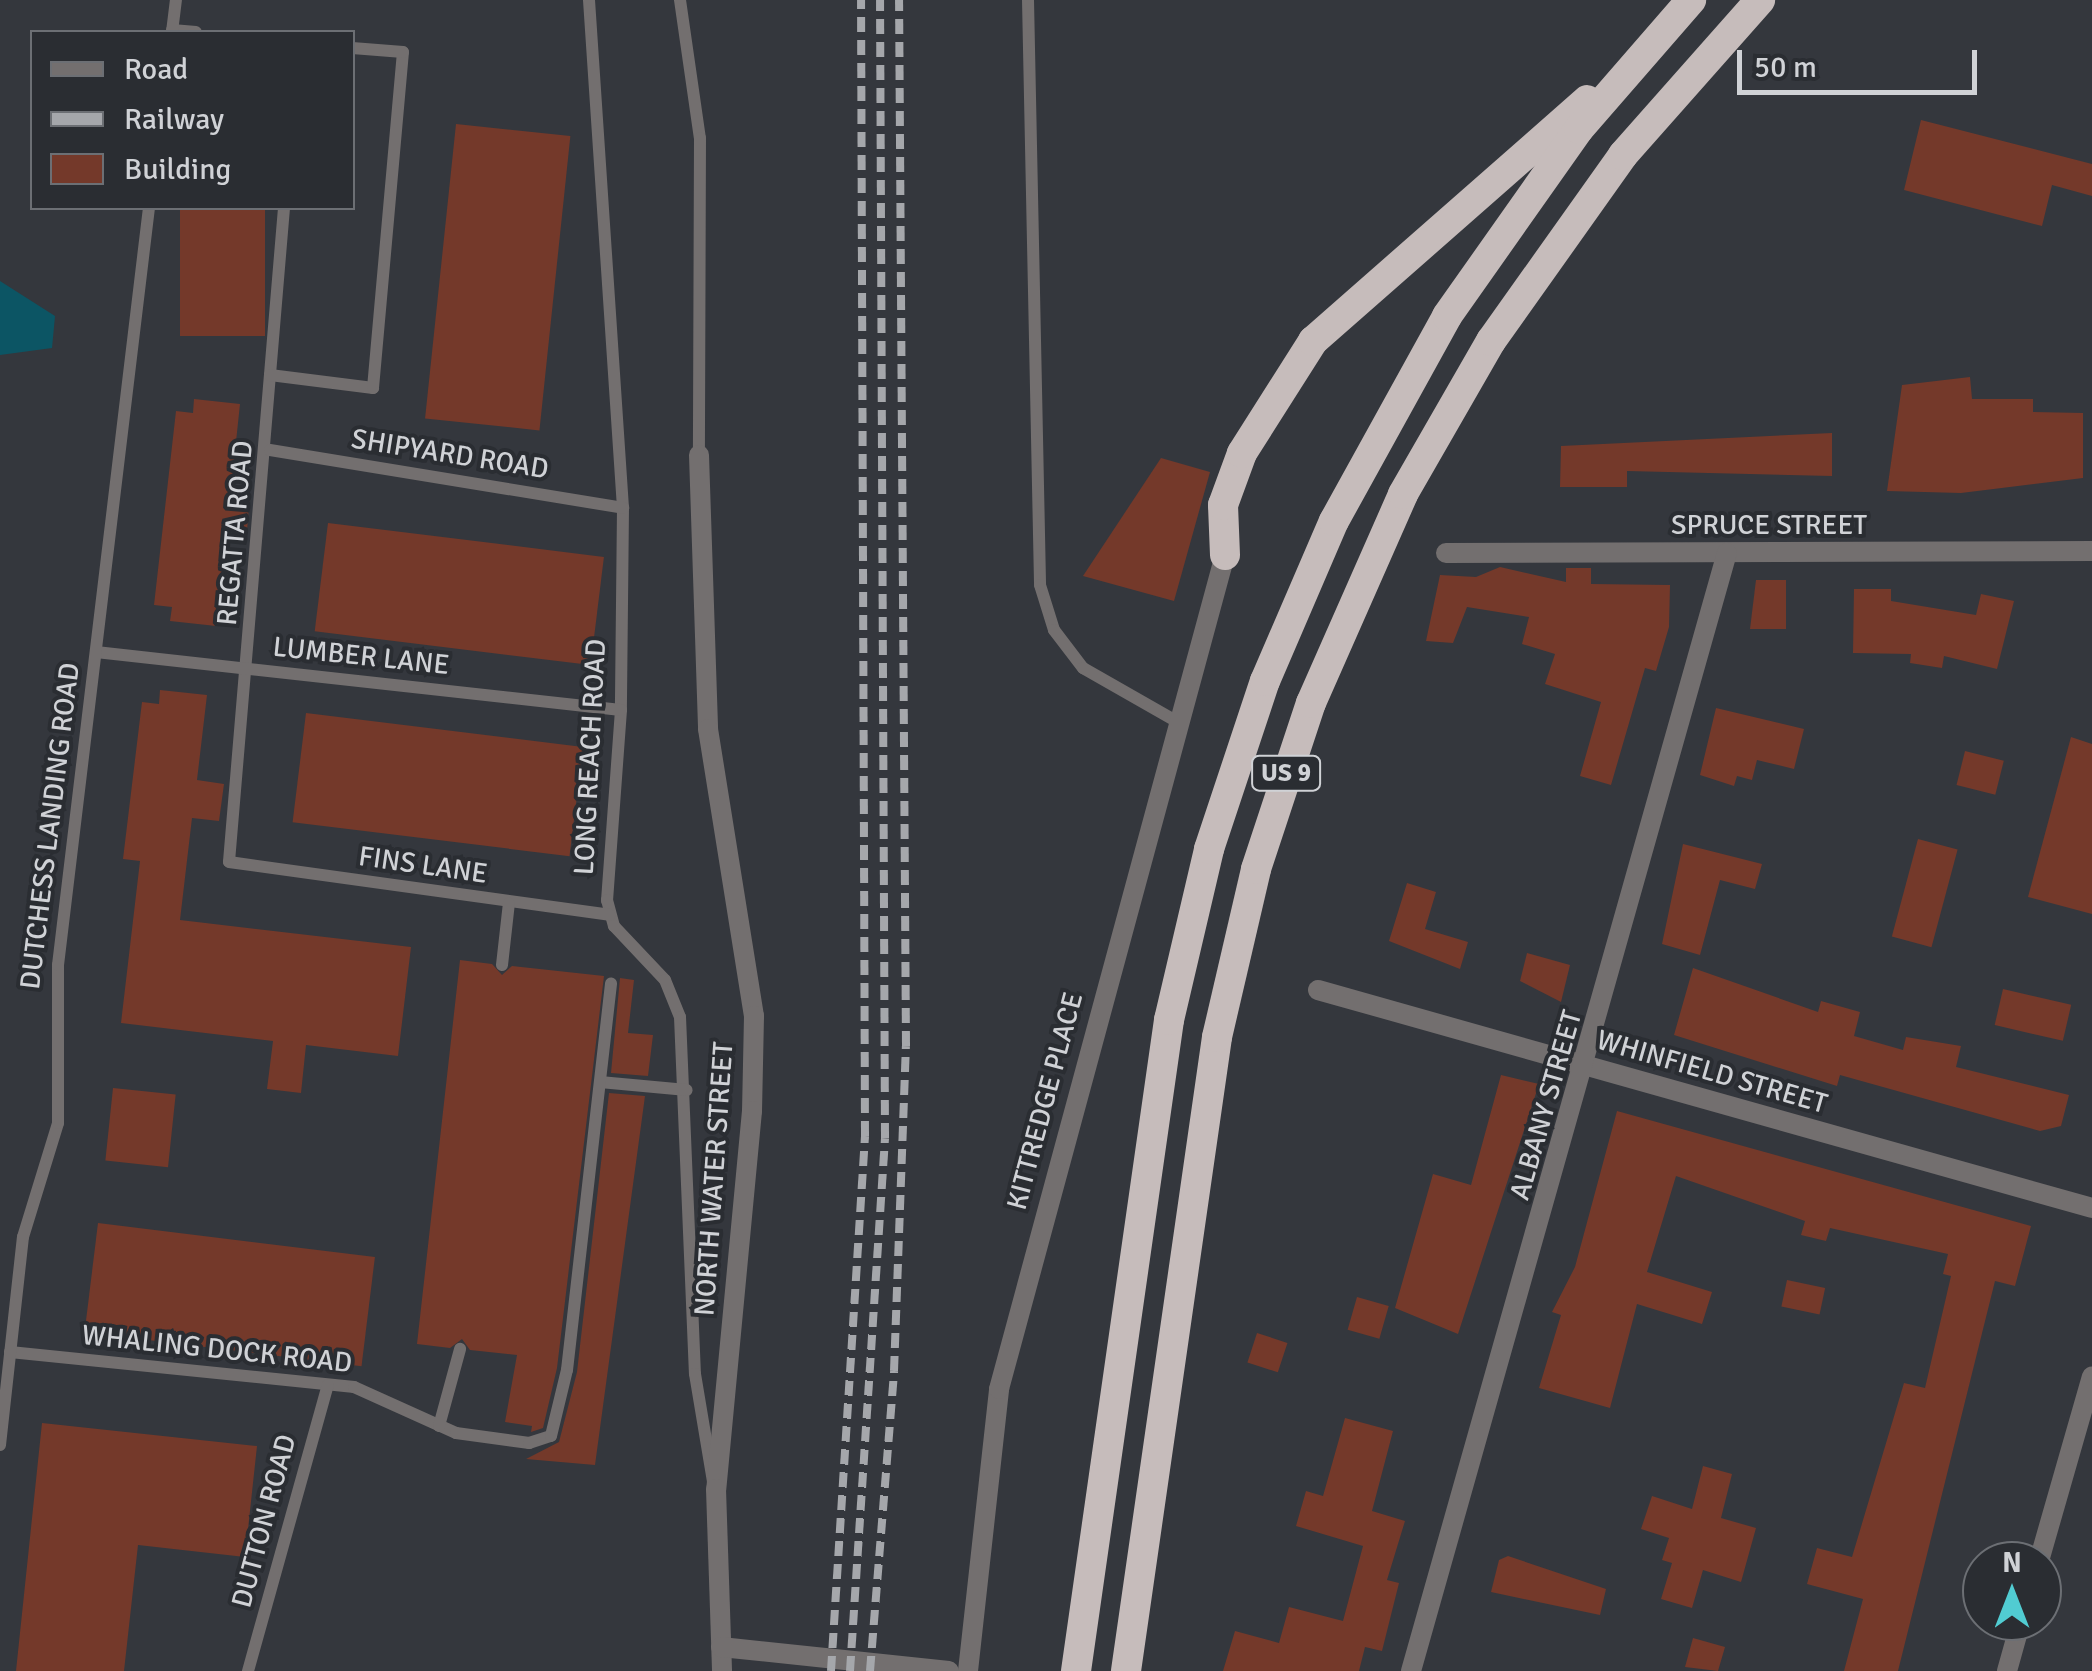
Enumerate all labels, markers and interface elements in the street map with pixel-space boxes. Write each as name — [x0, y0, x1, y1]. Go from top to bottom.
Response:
legend — [30, 30, 355, 210]
scale bar — [1742, 30, 1982, 92]
text: 50 m — [1754, 49, 1817, 86]
text: Road — [124, 51, 188, 88]
text: Railway — [124, 101, 224, 138]
text: Building — [124, 151, 231, 188]
street label: SHIPYARD ROAD — [349, 422, 551, 486]
street label: REGATTA ROAD — [210, 439, 260, 627]
street label: SPRUCE STREET — [1671, 508, 1867, 542]
street label: LUMBER LANE — [271, 630, 451, 682]
street label: LONG REACH ROAD — [567, 638, 613, 876]
street label: DUTCHESS LANDING ROAD — [13, 661, 87, 991]
road number: US 9 — [1251, 753, 1321, 793]
street label: FINS LANE — [356, 839, 490, 891]
street label: KITTREDGE PLACE — [1000, 989, 1090, 1213]
street label: ALBANY STREET — [1503, 1006, 1589, 1204]
street label: WHINFIELD STREET — [1593, 1023, 1831, 1121]
street label: NORTH WATER STREET — [688, 1041, 740, 1317]
street label: WHALING DOCK ROAD — [80, 1318, 354, 1380]
street label: DUTTON ROAD — [225, 1431, 303, 1611]
north arrow — [1962, 1541, 2062, 1641]
text: N — [2002, 1546, 2022, 1580]

